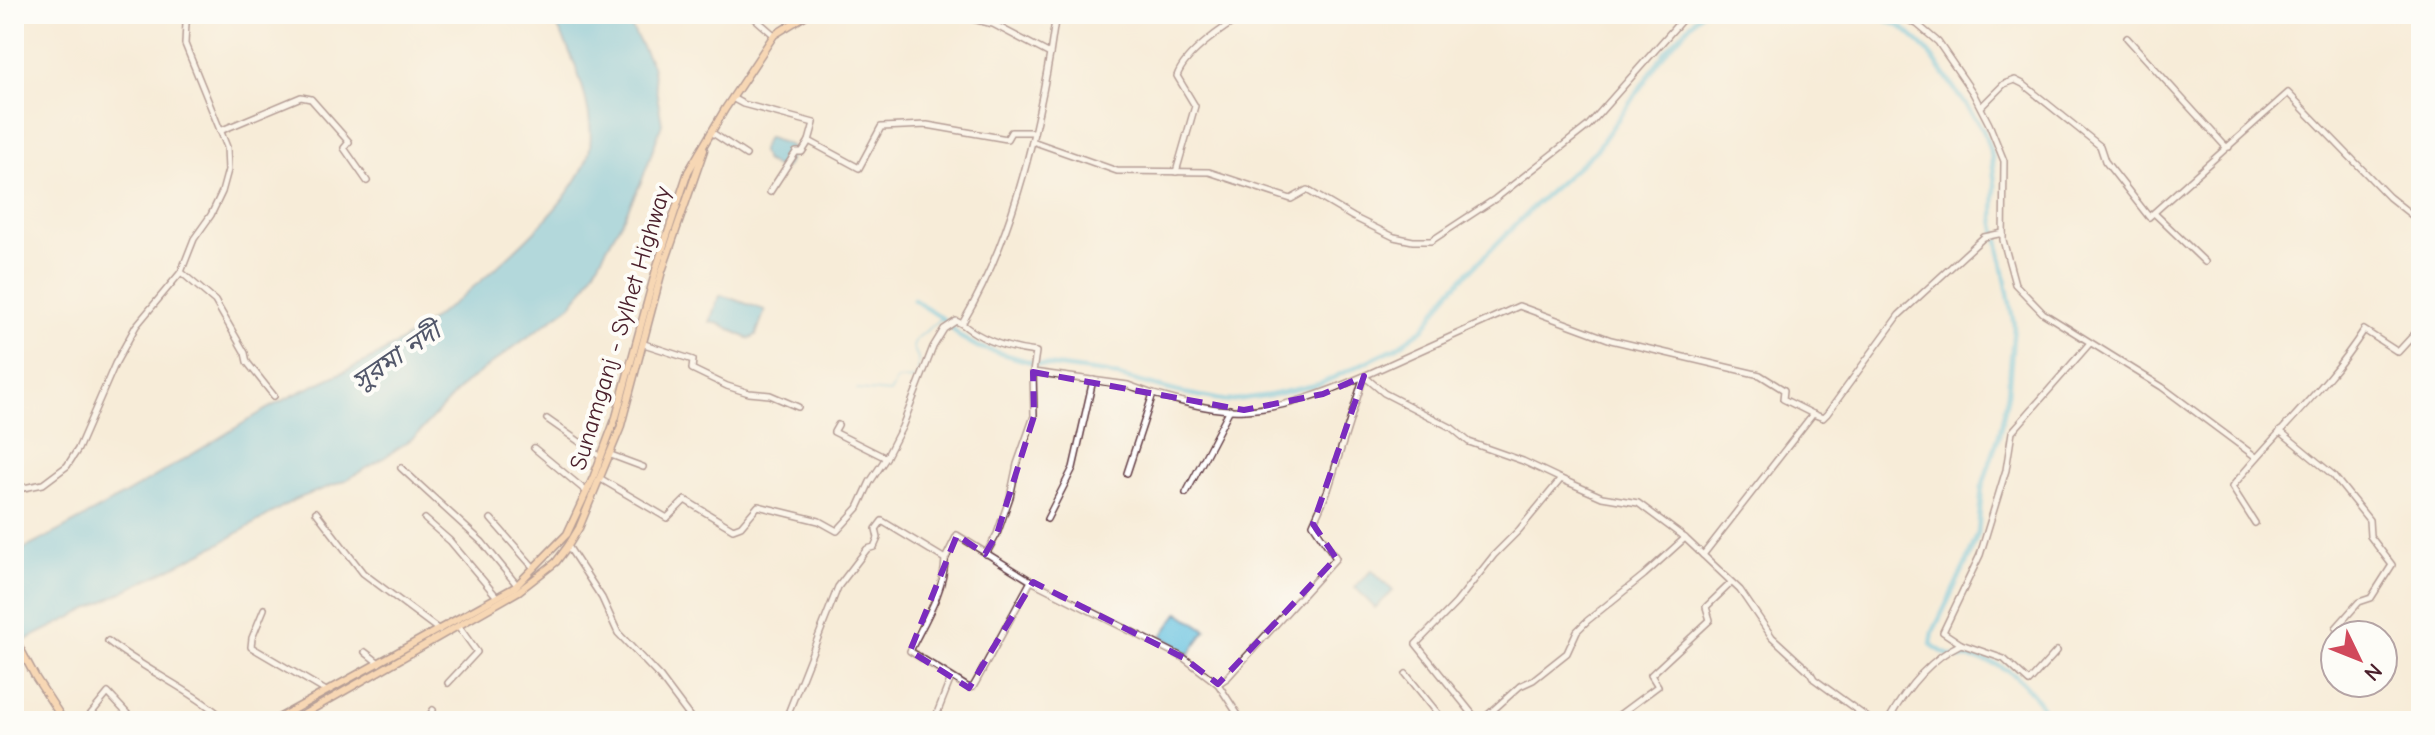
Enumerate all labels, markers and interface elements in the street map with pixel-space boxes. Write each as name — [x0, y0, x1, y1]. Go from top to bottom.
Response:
street label: Sunamganj - Sylhet Highway — [563, 183, 677, 473]
water label: সুরমা নদী — [346, 313, 451, 397]
north arrow — [2319, 619, 2399, 699]
text: N — [2358, 658, 2387, 686]

